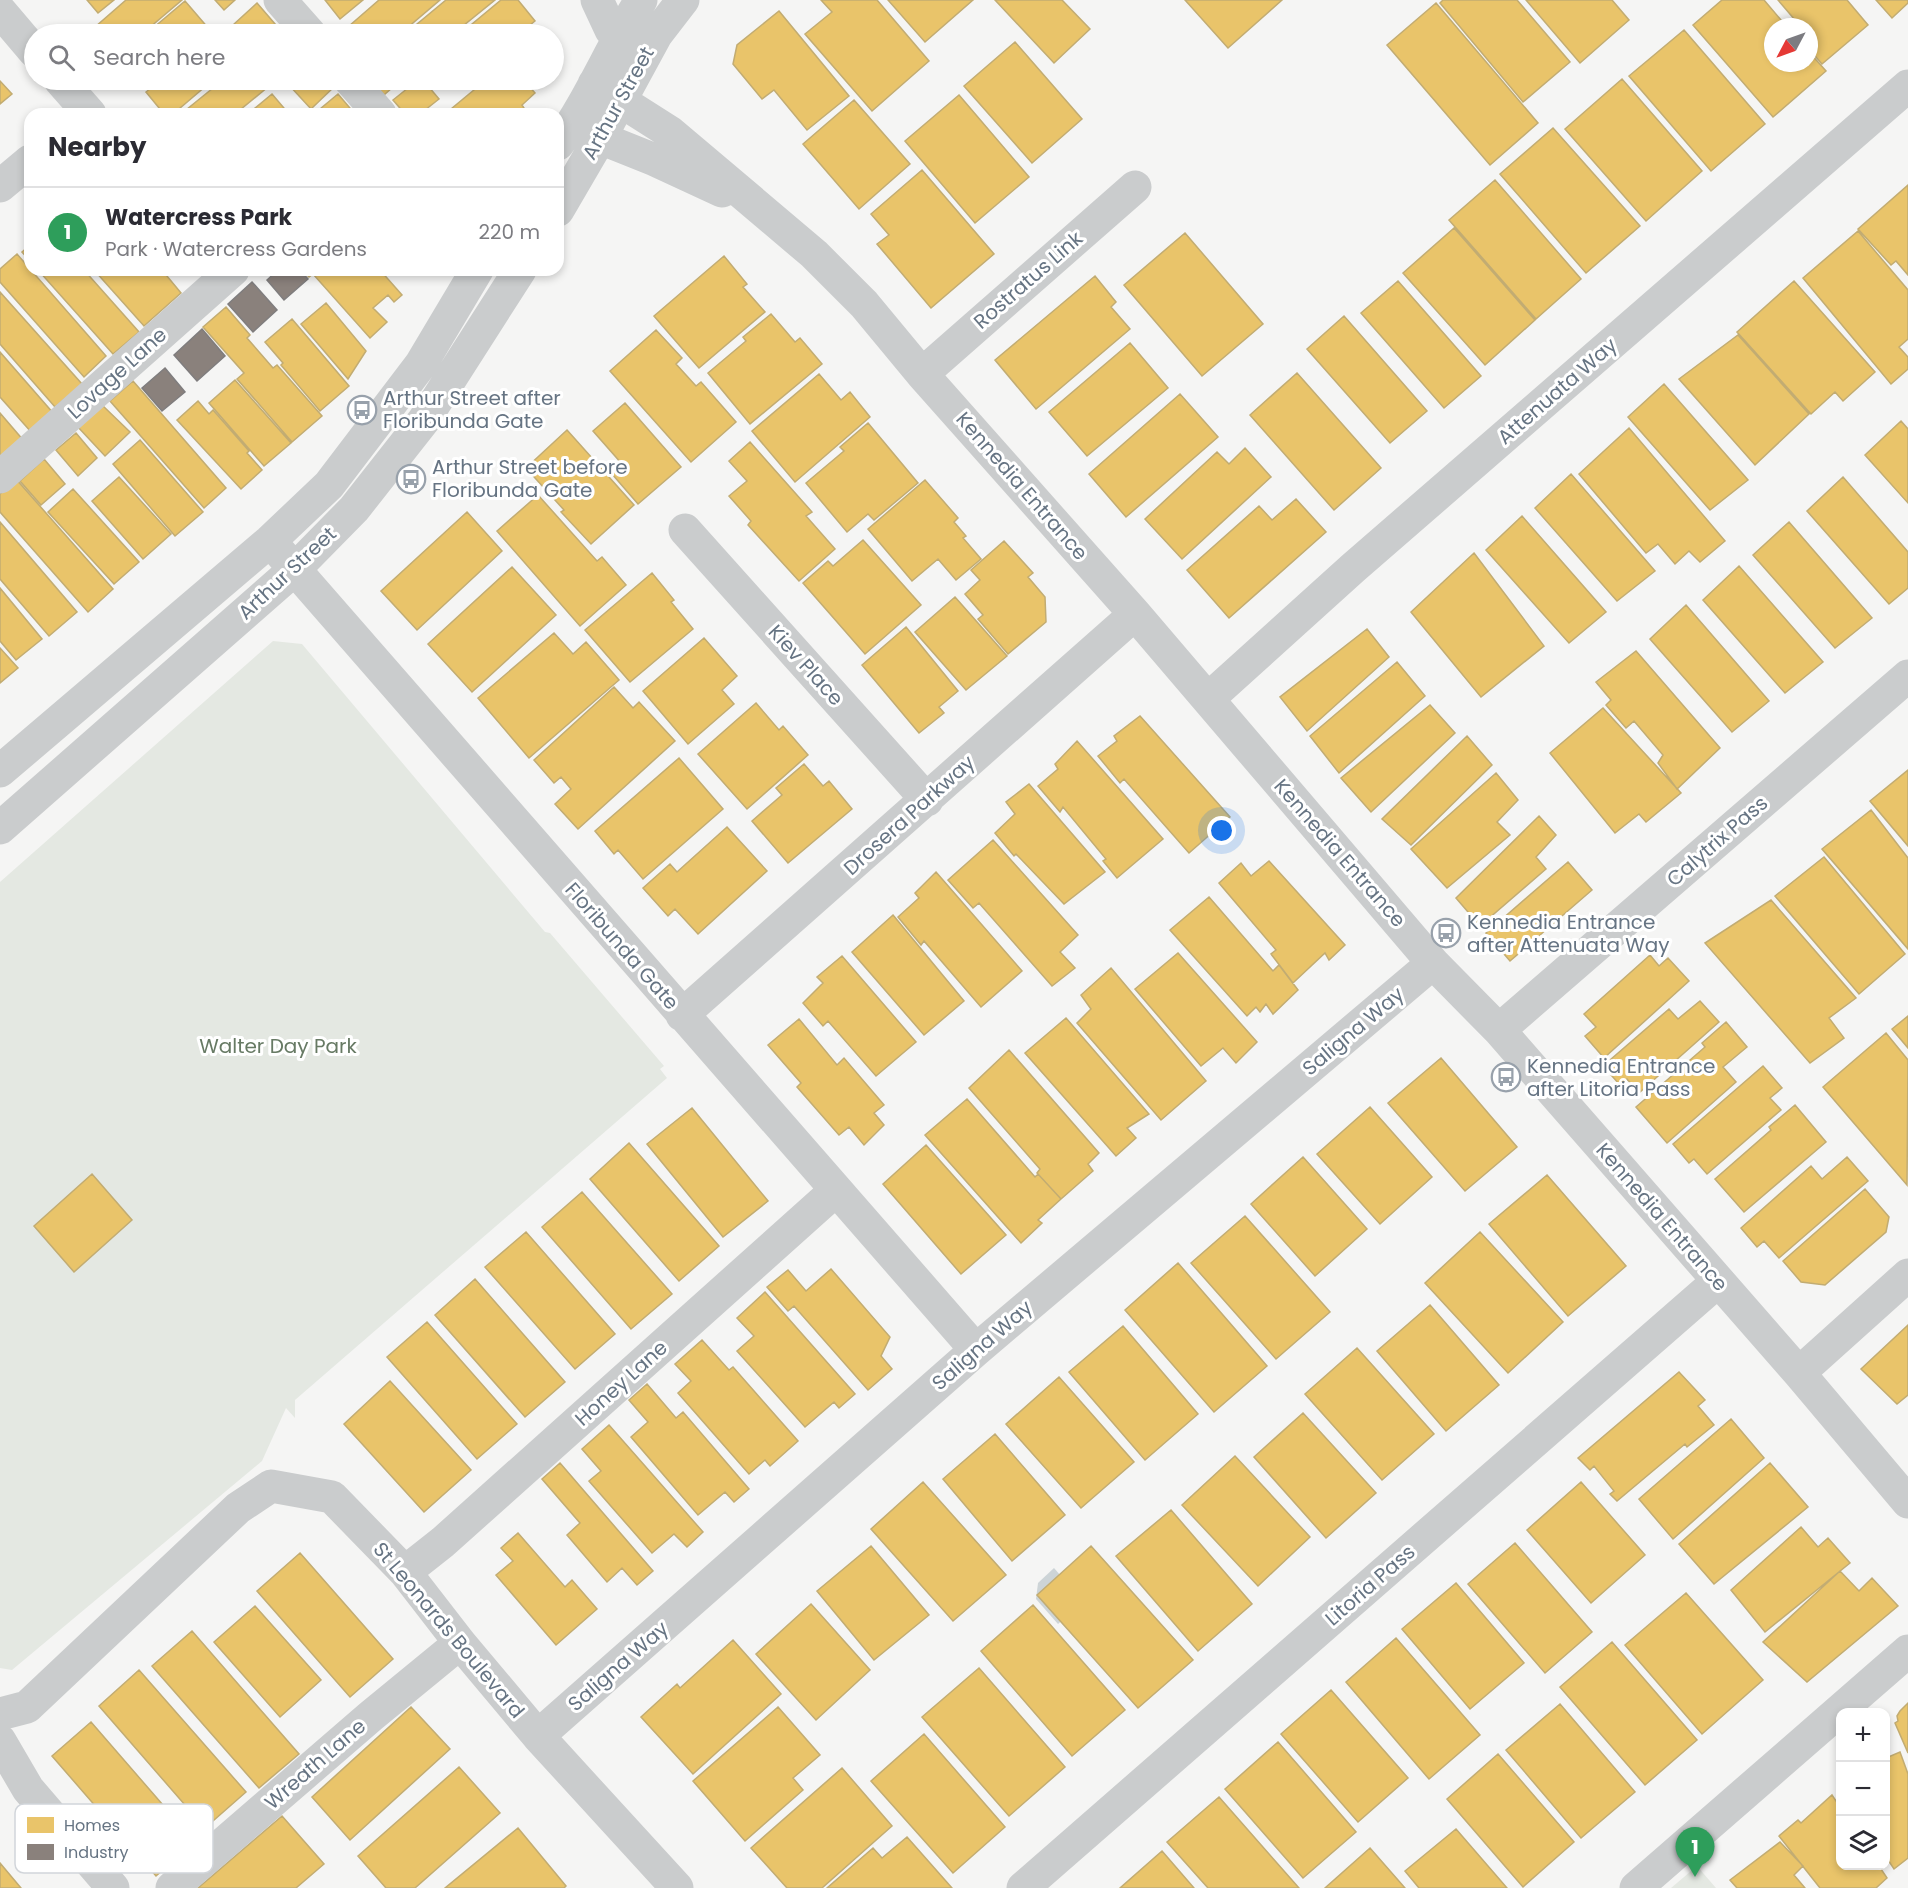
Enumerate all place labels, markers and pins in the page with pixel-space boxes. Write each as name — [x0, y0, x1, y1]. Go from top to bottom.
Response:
place label: Arthur Street after Floribunda Gate — [383, 384, 561, 435]
bus stop icon: Arthur Street after Floribunda Gate — [346, 394, 378, 426]
place label: Arthur Street before Floribunda Gate — [432, 453, 628, 504]
bus stop icon: Arthur Street before Floribunda Gate — [395, 463, 427, 495]
place label: Kennedia Entrance after Attenuata Way — [1467, 908, 1670, 959]
bus stop icon: Kennedia Entrance after Attenuata Way — [1430, 917, 1462, 949]
place label: Kennedia Entrance after Litoria Pass — [1527, 1052, 1715, 1103]
bus stop icon: Kennedia Entrance after Litoria Pass — [1490, 1061, 1522, 1093]
pin: 1 — [1676, 1828, 1714, 1877]

